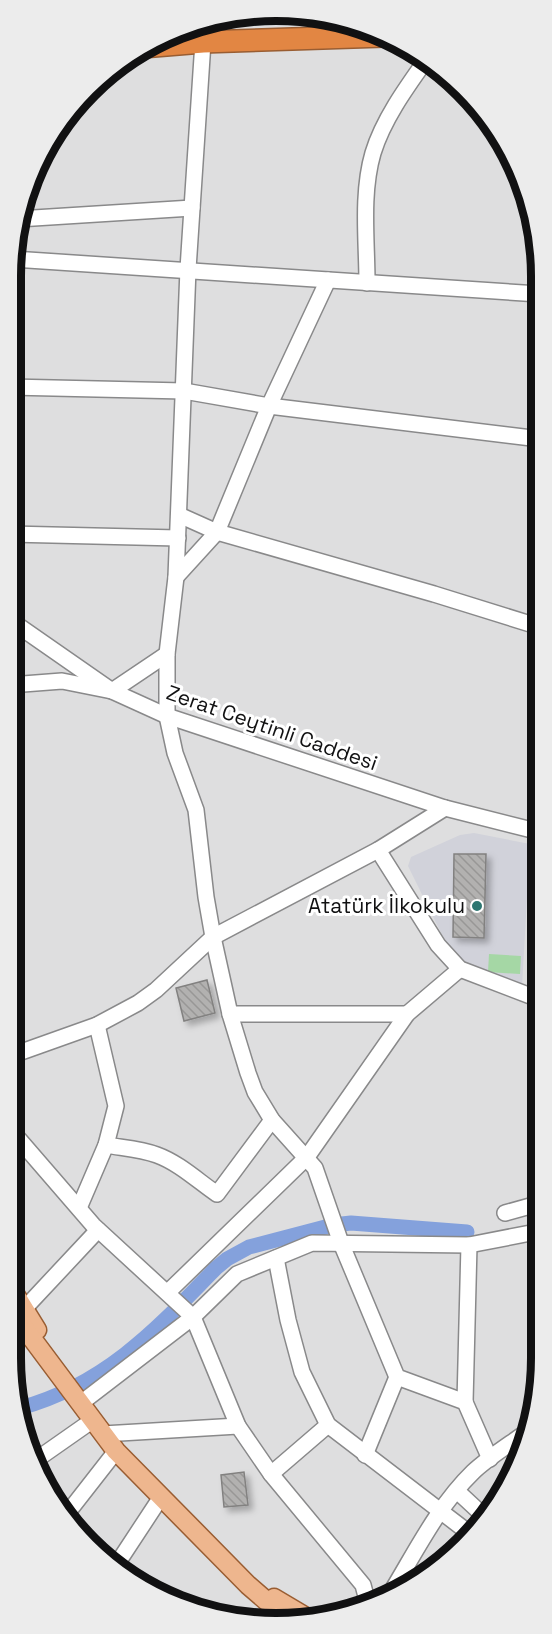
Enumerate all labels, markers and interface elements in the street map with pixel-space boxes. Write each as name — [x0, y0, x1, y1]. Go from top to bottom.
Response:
street label: Zerat Ceytinli Caddesi — [163, 679, 381, 776]
place label: Atatürk İlkokulu — [308, 892, 465, 919]
marker: Atatürk İlkokulu — [470, 899, 484, 913]

